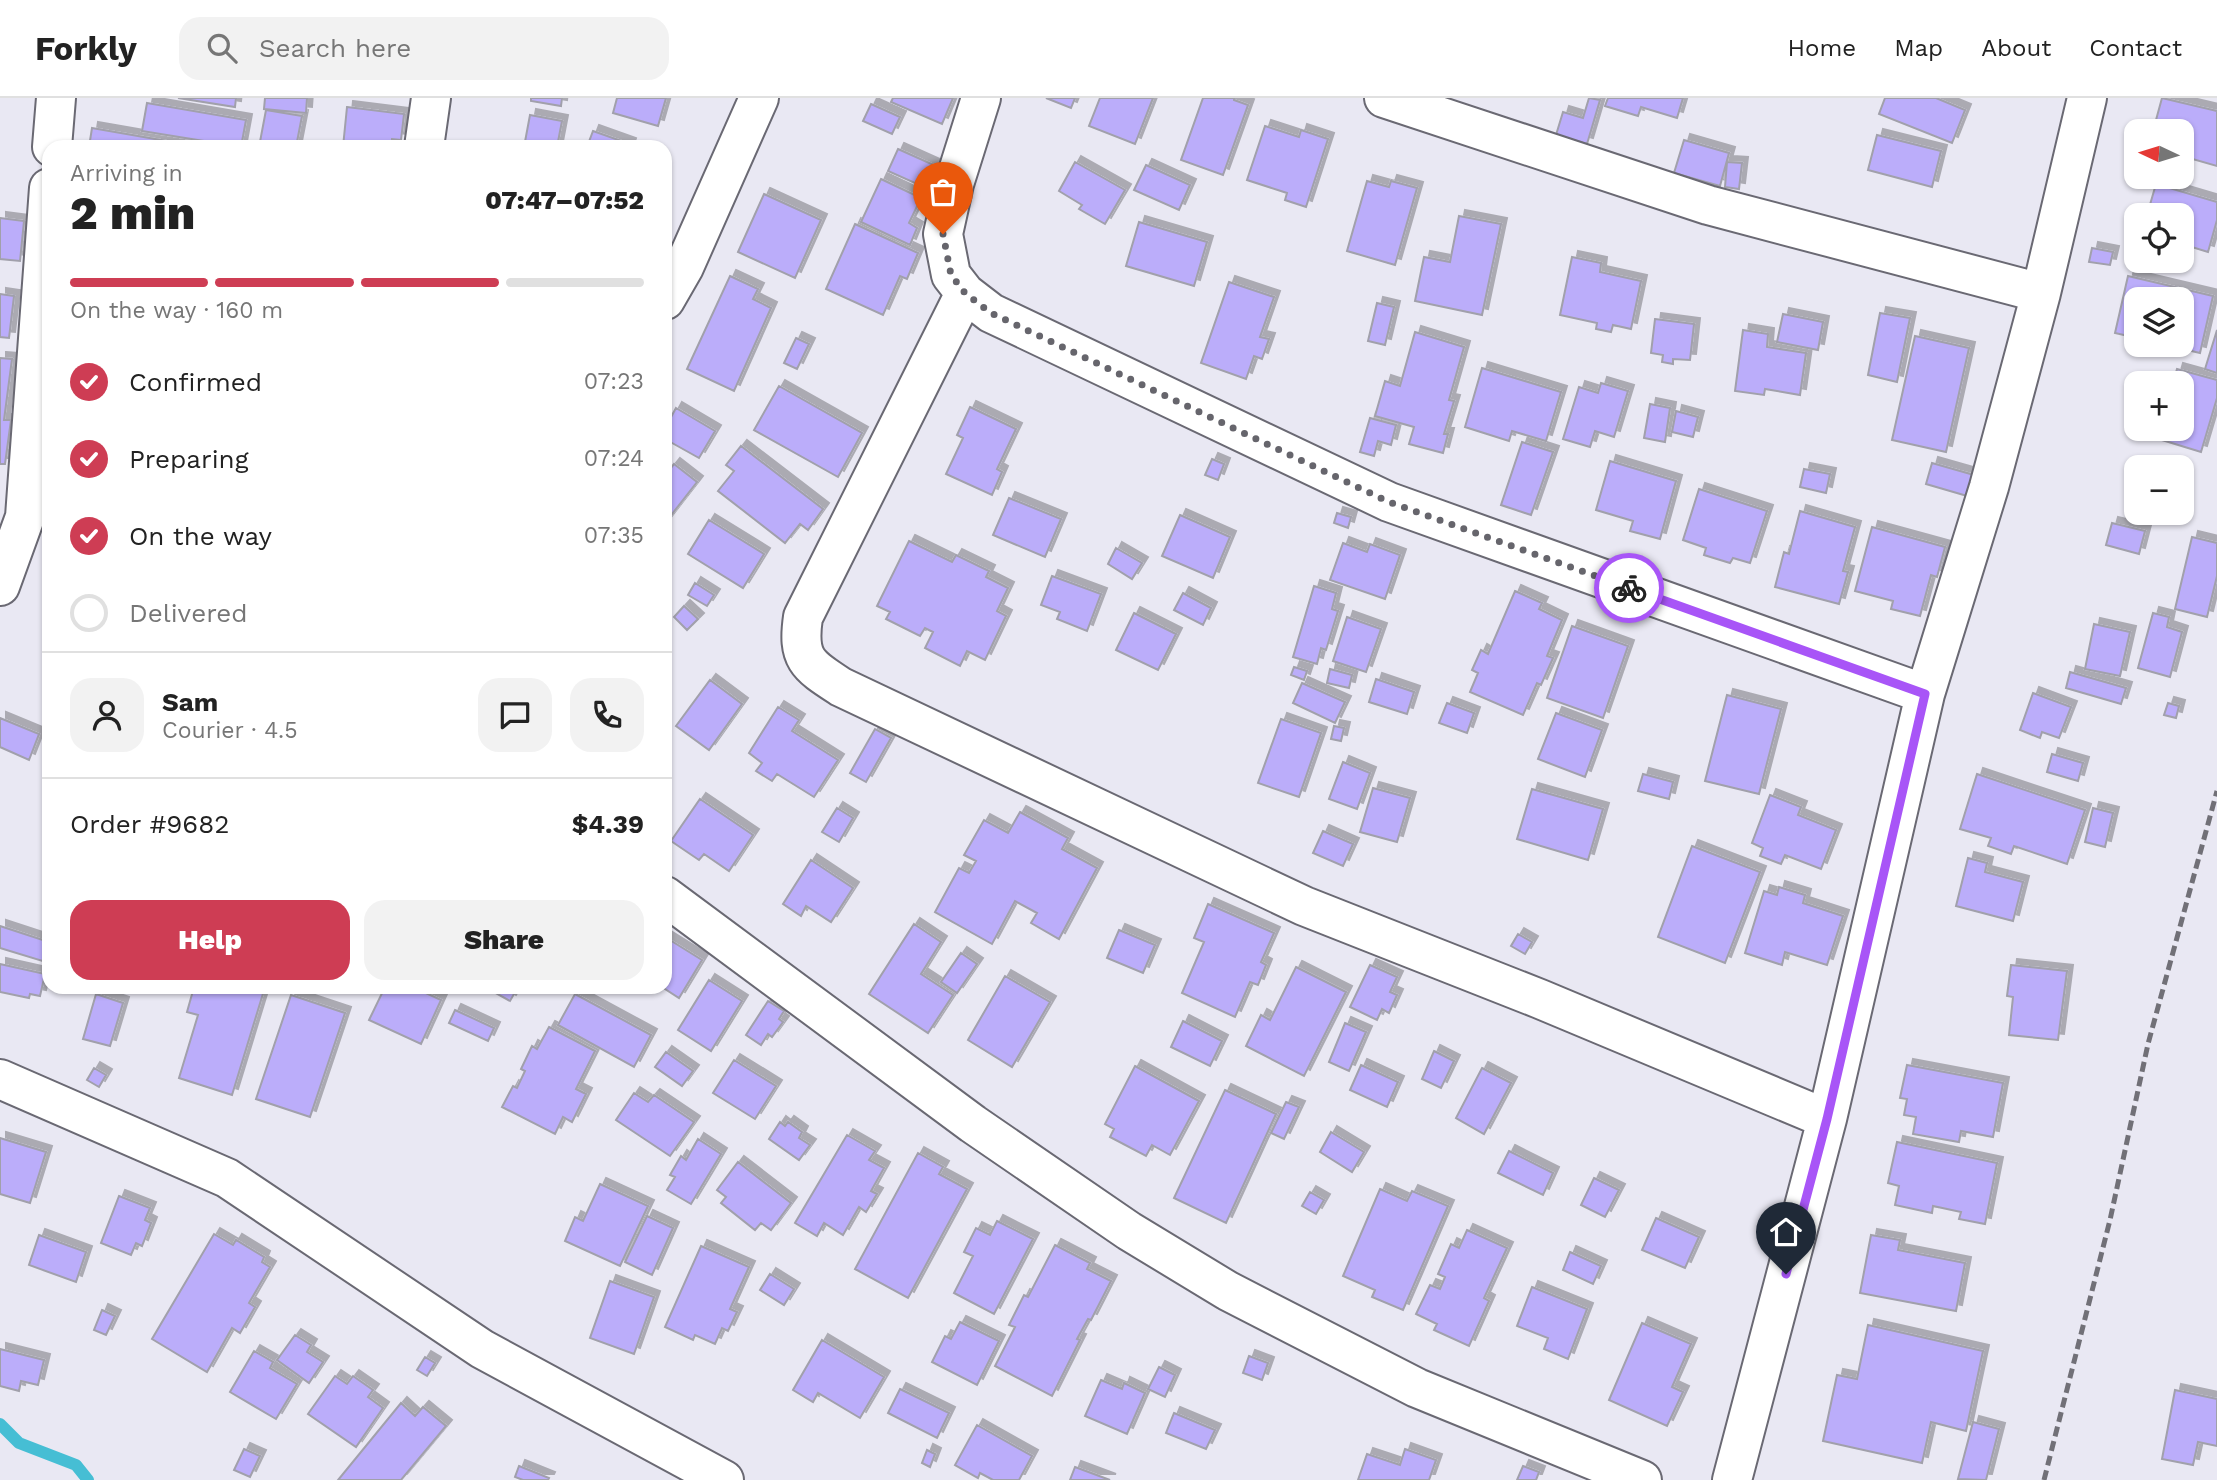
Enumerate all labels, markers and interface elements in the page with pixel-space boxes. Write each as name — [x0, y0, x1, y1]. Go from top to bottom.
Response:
search box — [179, 17, 669, 80]
text: Forkly — [35, 29, 137, 68]
icon: search — [203, 29, 241, 67]
text: Search here — [259, 33, 411, 63]
text: Home — [1788, 34, 1856, 62]
text: Map — [1894, 34, 1943, 62]
text: About — [1981, 34, 2051, 62]
text: Contact — [2089, 34, 2182, 62]
north arrow — [2124, 119, 2194, 189]
map controls — [2124, 119, 2194, 525]
text: Arriving in — [70, 160, 183, 187]
pin — [913, 162, 973, 234]
icon: bag — [924, 173, 962, 211]
text: 07:47–07:52 — [485, 185, 644, 215]
text: 2 min — [70, 186, 195, 240]
button: locate — [2124, 203, 2194, 273]
button: layers — [2124, 287, 2194, 357]
text: On the way · 160 m — [70, 297, 283, 324]
icon: check — [70, 363, 108, 401]
text: Confirmed — [129, 367, 262, 397]
text: 07:23 — [584, 368, 644, 395]
button: + — [2124, 371, 2194, 441]
icon: check — [70, 440, 108, 478]
text: Preparing — [129, 444, 249, 474]
text: 07:24 — [584, 445, 644, 472]
button: − — [2124, 455, 2194, 525]
icon: check — [70, 517, 108, 555]
text: On the way — [129, 521, 272, 551]
text: 07:35 — [584, 522, 644, 549]
courier — [1594, 553, 1664, 623]
icon: bike — [1610, 569, 1648, 607]
text: Delivered — [129, 598, 248, 628]
button: person — [70, 678, 144, 752]
button: chat — [478, 678, 552, 752]
button: phone — [570, 678, 644, 752]
text: Sam — [162, 687, 218, 717]
text: Courier · 4.5 — [162, 717, 298, 744]
text: Order #9682 — [70, 809, 229, 839]
text: $4.39 — [572, 809, 644, 839]
button: Help — [70, 900, 350, 980]
button: Share — [364, 900, 644, 980]
pin — [1756, 1202, 1816, 1274]
icon: home — [1767, 1213, 1805, 1251]

